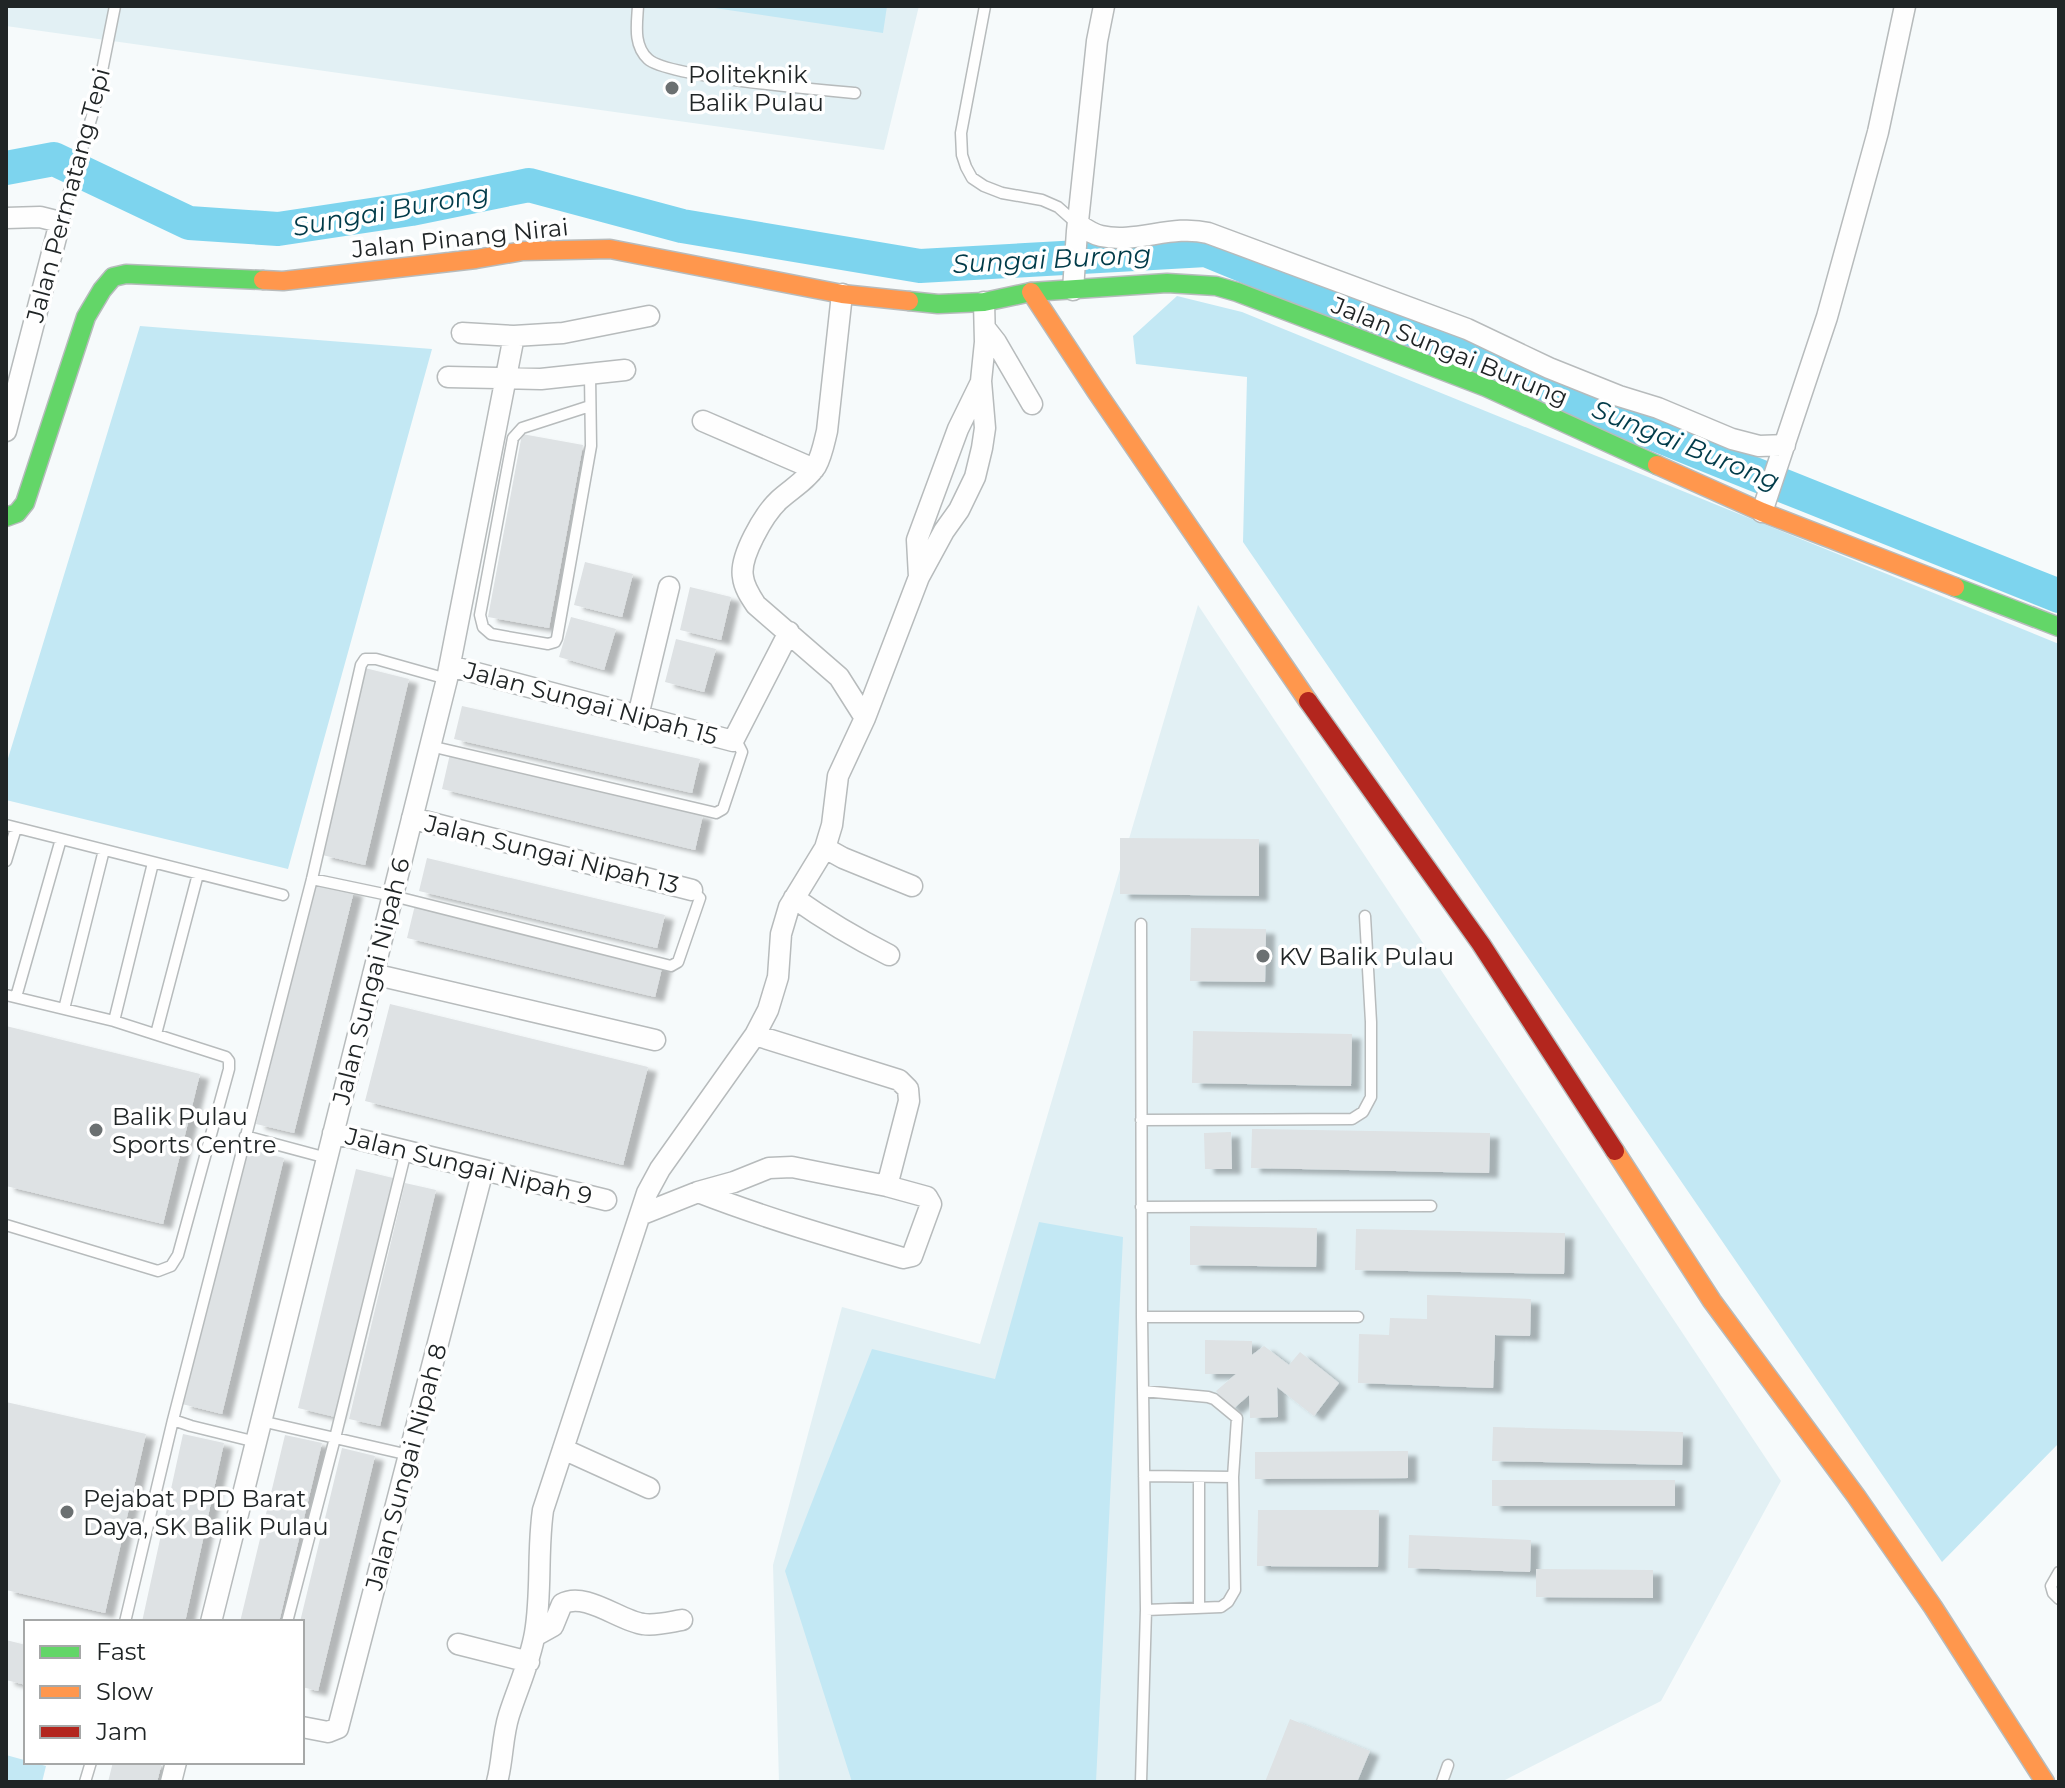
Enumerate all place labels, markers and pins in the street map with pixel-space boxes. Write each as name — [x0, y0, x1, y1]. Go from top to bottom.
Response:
place label: Politeknik Balik Pulau — [688, 60, 824, 117]
marker: Politeknik Balik Pulau — [663, 79, 681, 97]
place label: KV Balik Pulau — [1279, 942, 1454, 971]
marker: KV Balik Pulau — [1254, 947, 1272, 965]
place label: Balik Pulau Sports Centre — [112, 1102, 277, 1159]
marker: Balik Pulau Sports Centre — [87, 1121, 105, 1139]
place label: Pejabat PPD Barat Daya, SK Balik Pulau — [83, 1484, 329, 1541]
marker: Pejabat PPD Barat Daya, SK Balik Pulau — [58, 1503, 76, 1521]

